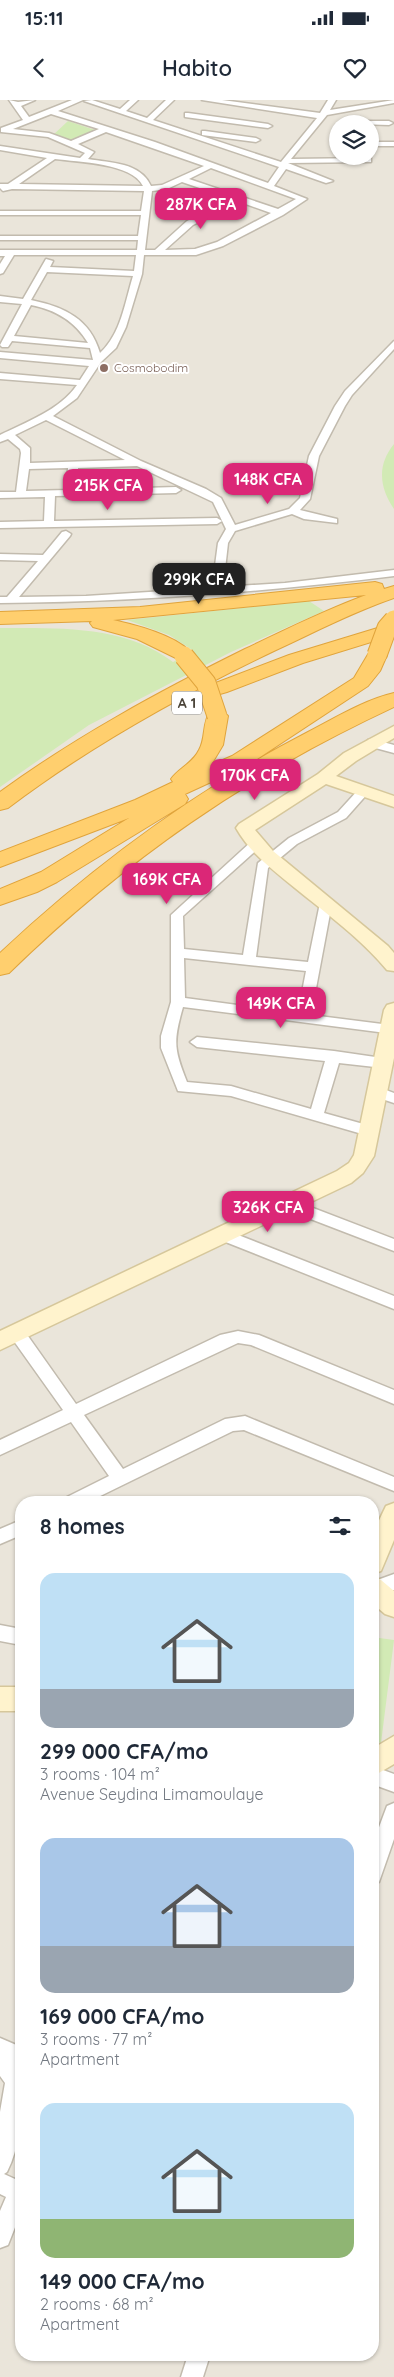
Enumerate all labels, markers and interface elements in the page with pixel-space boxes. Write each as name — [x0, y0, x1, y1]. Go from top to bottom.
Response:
text: 15:11 — [25, 6, 63, 30]
icon: back — [25, 54, 53, 82]
text: Habito — [162, 54, 232, 82]
icon: heart — [341, 54, 369, 82]
map controls — [329, 115, 379, 165]
button: layers — [329, 115, 379, 165]
pin: 287K CFA — [149, 188, 253, 230]
text: 287K CFA — [166, 194, 236, 214]
place label: Cosmobodim — [114, 360, 188, 375]
marker: Cosmobodim — [98, 362, 110, 374]
pin: 148K CFA — [216, 462, 320, 505]
pin: 215K CFA — [56, 468, 160, 511]
text: 148K CFA — [234, 469, 302, 489]
text: 215K CFA — [74, 475, 142, 495]
pin: 299K CFA — [147, 562, 251, 605]
text: 299K CFA — [164, 569, 234, 589]
road number: A 1 — [172, 692, 202, 714]
pin: 170K CFA — [203, 758, 307, 801]
text: 170K CFA — [221, 765, 289, 785]
pin: 169K CFA — [115, 862, 219, 905]
text: 169K CFA — [133, 869, 201, 889]
pin: 149K CFA — [229, 986, 333, 1029]
text: 149K CFA — [247, 993, 315, 1013]
pin: 326K CFA — [216, 1190, 320, 1233]
text: 326K CFA — [233, 1197, 303, 1217]
icon: filters — [326, 1512, 354, 1540]
text: 8 homes — [40, 1513, 125, 1539]
icon: home — [152, 1606, 242, 1696]
text: 299 000 CFA/mo — [40, 1738, 208, 1764]
text: 3 rooms · 104 m² — [40, 1764, 160, 1784]
text: Avenue Seydina Limamoulaye — [40, 1784, 264, 1804]
icon: home — [152, 1871, 242, 1961]
text: 169 000 CFA/mo — [40, 2003, 204, 2029]
text: 3 rooms · 77 m² — [40, 2029, 152, 2049]
text: Apartment — [40, 2049, 120, 2069]
icon: home — [152, 2136, 242, 2226]
text: 149 000 CFA/mo — [40, 2268, 205, 2294]
text: 2 rooms · 68 m² — [40, 2294, 154, 2314]
text: Apartment — [40, 2314, 120, 2334]

